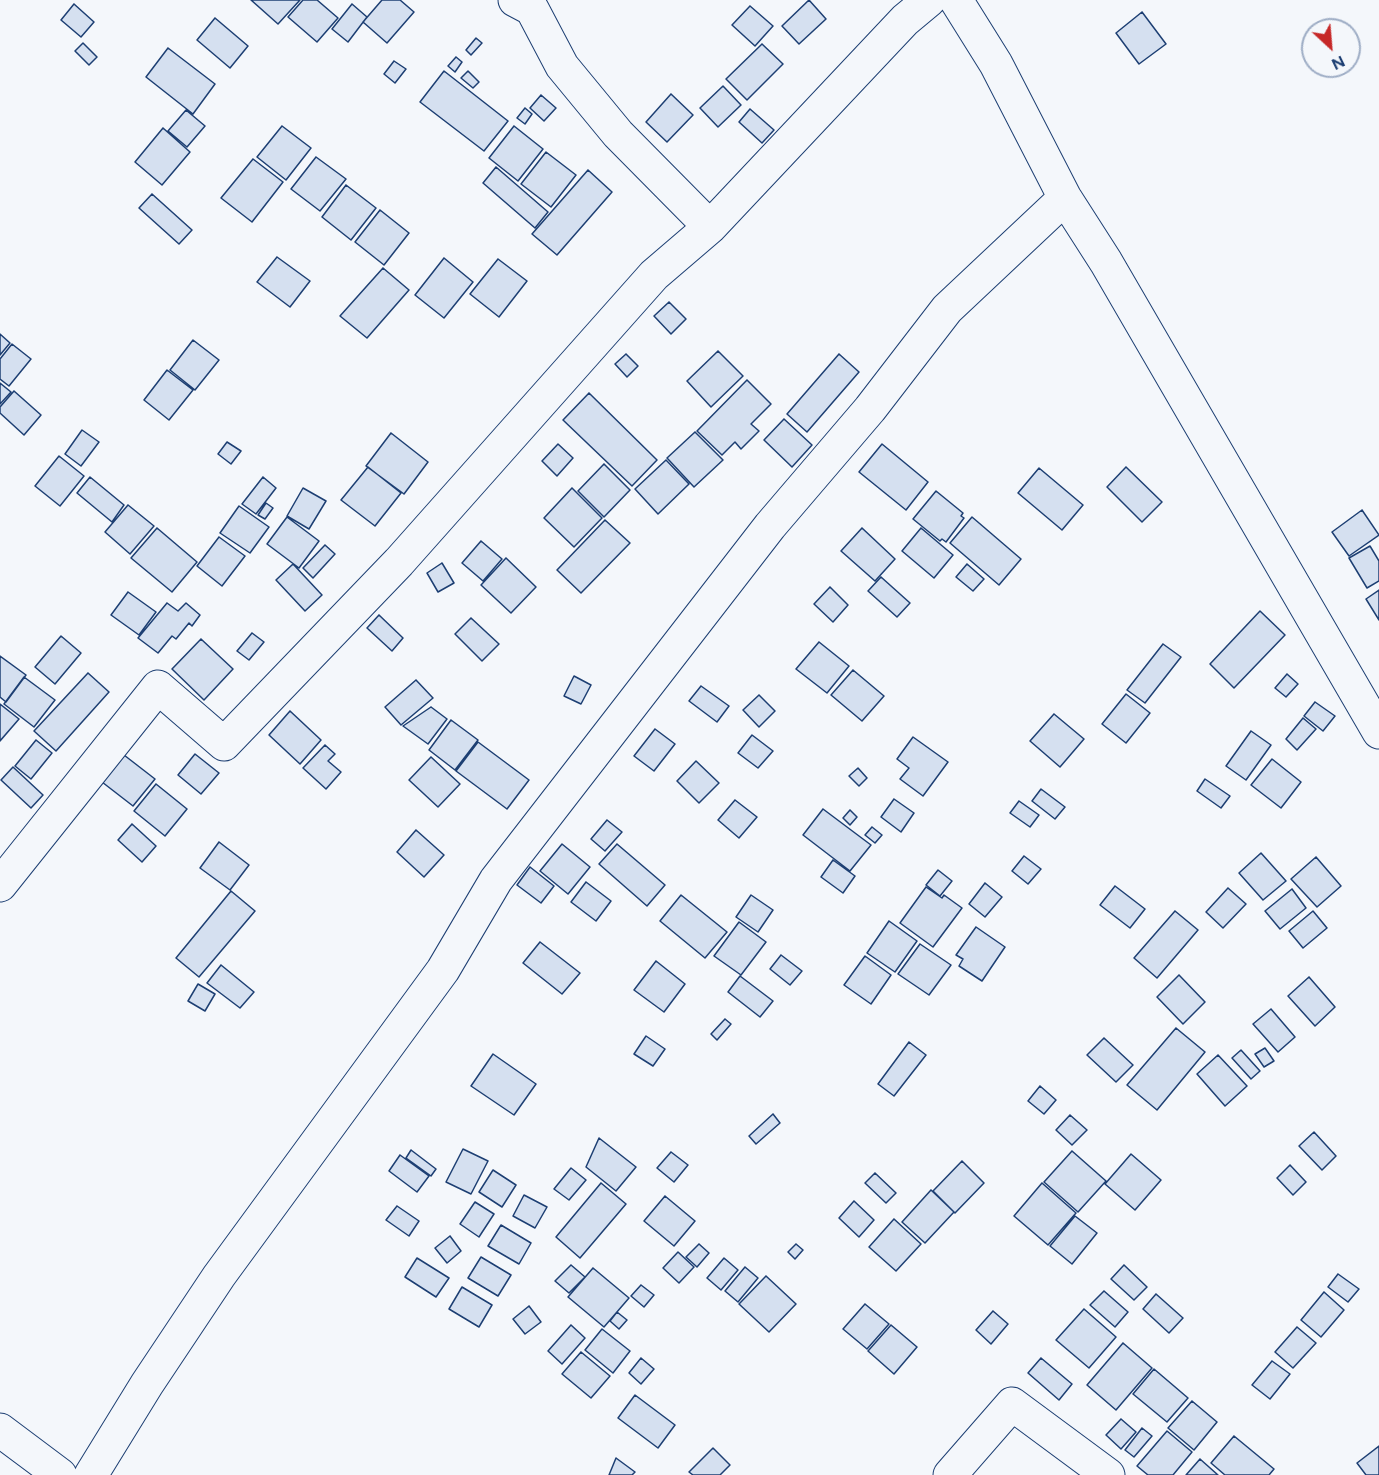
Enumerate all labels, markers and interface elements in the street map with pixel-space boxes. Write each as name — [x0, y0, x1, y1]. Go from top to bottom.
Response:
north arrow — [1301, 18, 1361, 78]
text: N — [1329, 52, 1348, 74]

